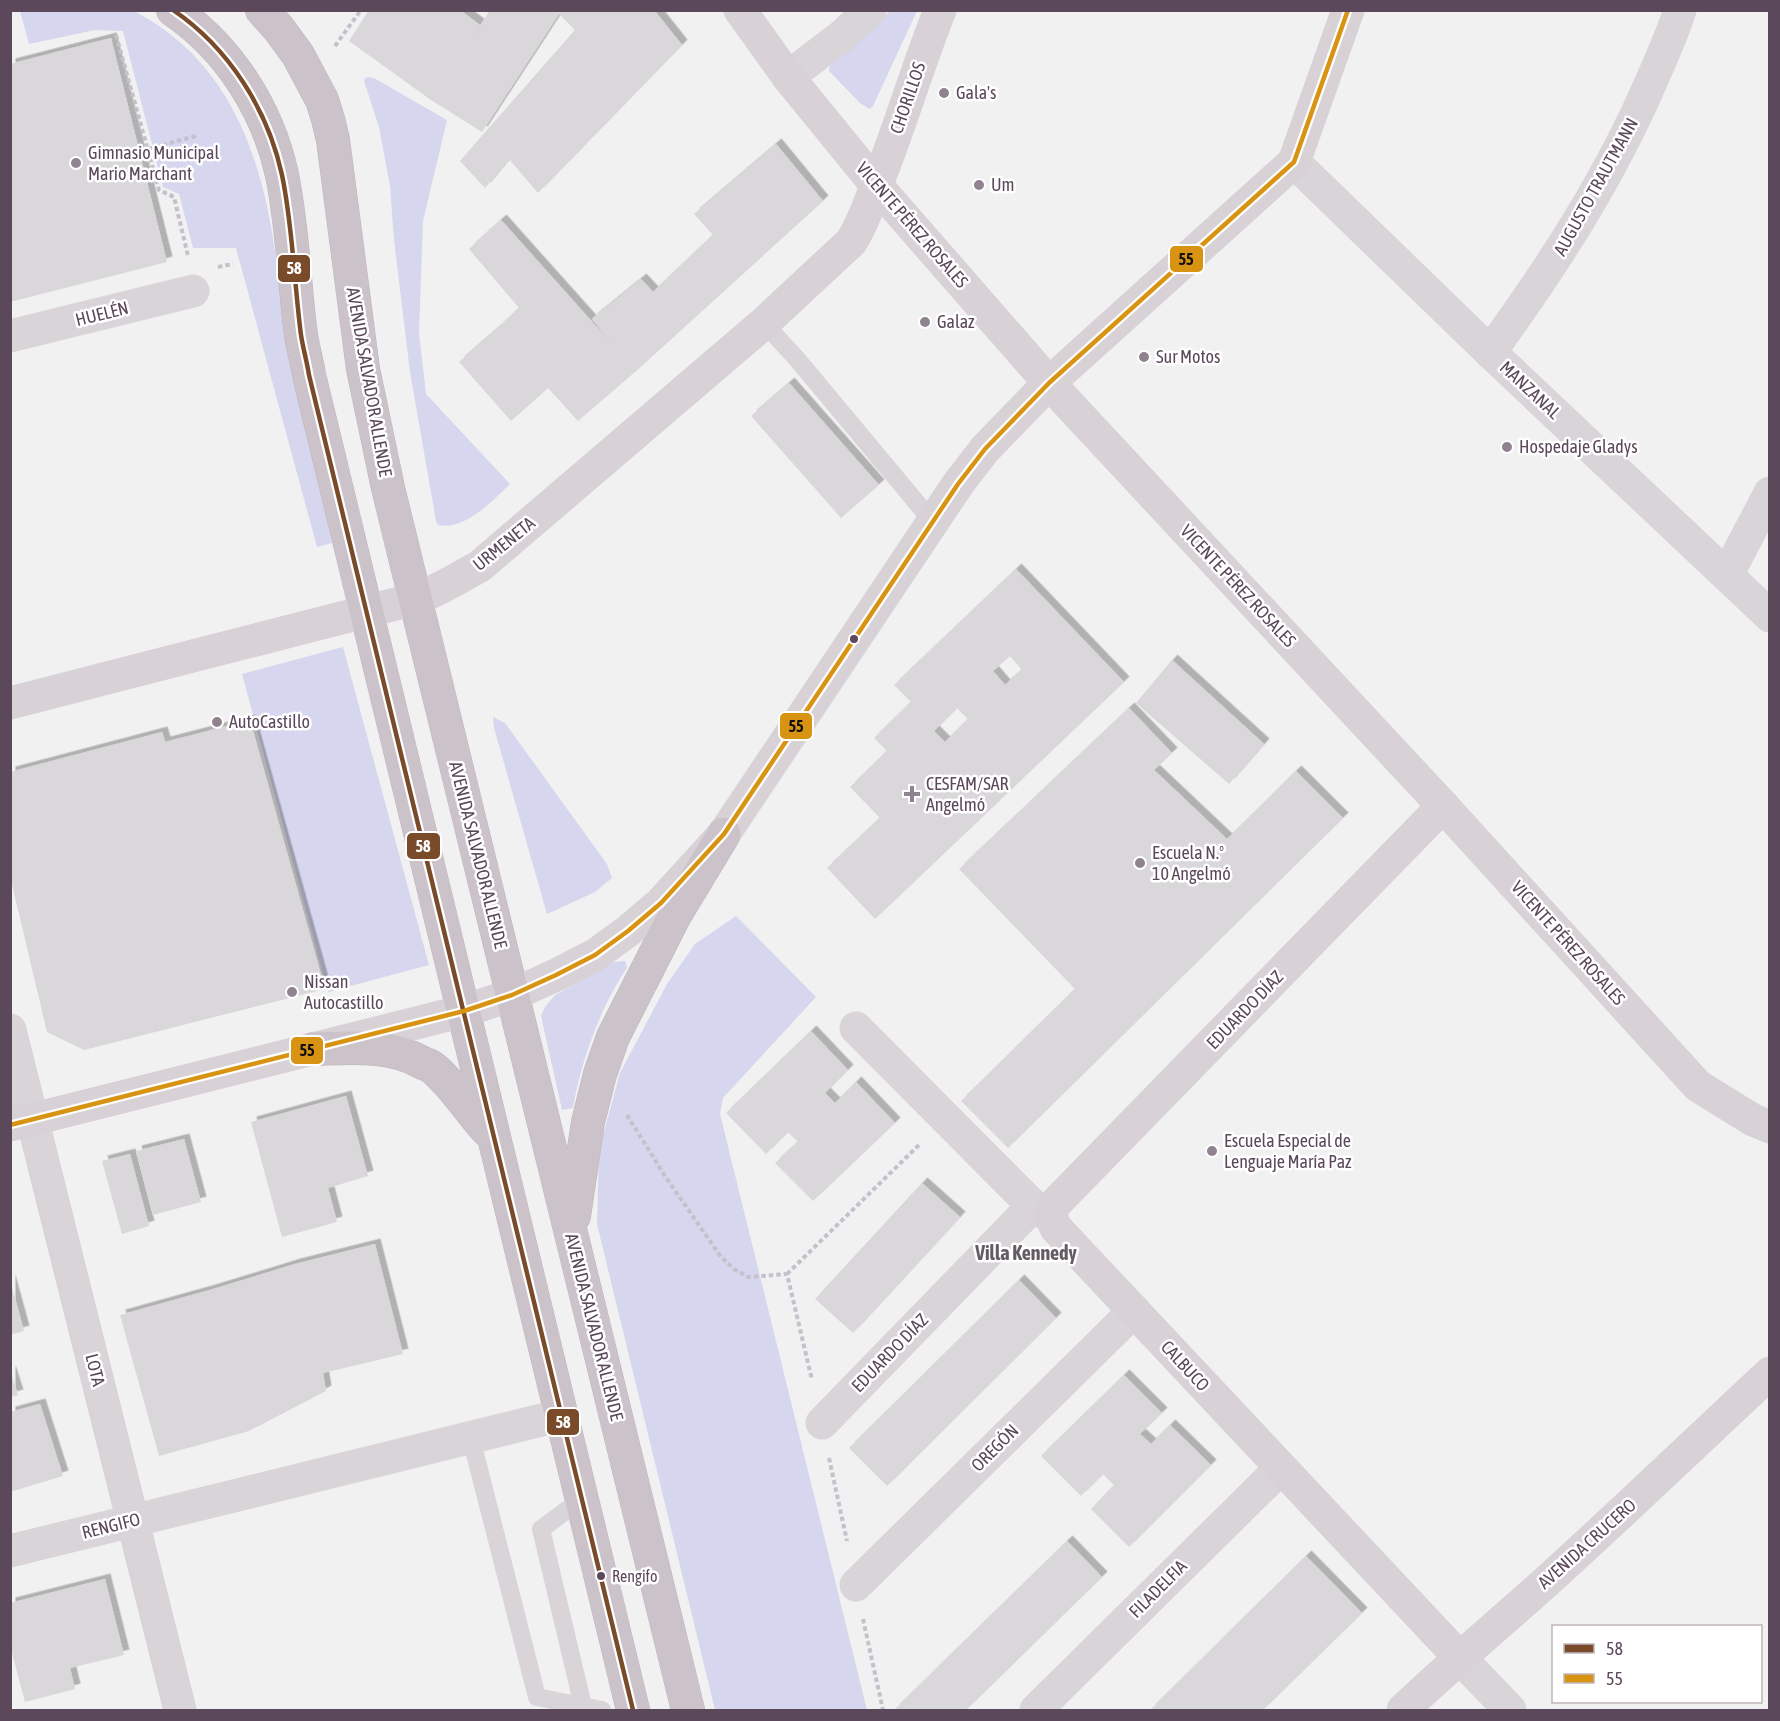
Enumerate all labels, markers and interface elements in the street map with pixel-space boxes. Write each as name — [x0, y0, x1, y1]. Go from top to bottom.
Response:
street label: CHORILLOS — [886, 59, 930, 136]
place label: Gala's — [956, 82, 996, 103]
marker: Gala's — [937, 86, 951, 100]
street label: AUGUSTO TRAUTMANN — [1549, 114, 1642, 259]
place label: Gimnasio Municipal Mario Marchant — [88, 142, 219, 184]
marker: Gimnasio Municipal Mario Marchant — [69, 156, 83, 170]
street label: VICENTE PÉREZ ROSALES — [852, 158, 973, 292]
place label: Um — [991, 174, 1015, 195]
marker: Um — [972, 178, 986, 192]
line badge: 55 — [1169, 245, 1204, 273]
text: 55 — [1178, 250, 1194, 268]
line badge: 58 — [277, 254, 311, 283]
text: 58 — [286, 259, 302, 277]
street label: AVENIDA SALVADOR ALLENDE — [342, 286, 397, 479]
street label: HUELÉN — [73, 297, 131, 330]
place label: Galaz — [937, 311, 975, 332]
marker: Galaz — [918, 315, 932, 329]
place label: Sur Motos — [1156, 346, 1220, 367]
marker: Sur Motos — [1137, 350, 1151, 364]
street label: MANZANAL — [1496, 356, 1565, 423]
place label: Hospedaje Gladys — [1519, 436, 1638, 457]
marker: Hospedaje Gladys — [1500, 440, 1514, 454]
street label: URMENETA — [468, 512, 539, 575]
street label: VICENTE PÉREZ ROSALES — [1176, 520, 1301, 651]
unlabelled marker — [848, 633, 860, 645]
place label: AutoCastillo — [229, 711, 310, 732]
line badge: 55 — [779, 712, 813, 740]
marker: AutoCastillo — [210, 715, 224, 729]
text: 55 — [788, 717, 804, 735]
street label: AVENIDA SALVADOR ALLENDE — [445, 759, 512, 951]
place label: CESFAM/SAR Angelmó — [926, 773, 1009, 815]
marker: CESFAM/SAR Angelmó — [903, 785, 921, 803]
line badge: 58 — [406, 832, 441, 860]
text: 58 — [415, 837, 431, 855]
place label: Escuela N.º 10 Angelmó — [1152, 842, 1231, 884]
marker: Escuela N.º 10 Angelmó — [1133, 856, 1147, 870]
street label: VICENTE PÉREZ ROSALES — [1507, 876, 1630, 1009]
street label: EDUARDO DÍAZ — [1202, 966, 1287, 1053]
place label: Nissan Autocastillo — [304, 971, 384, 1013]
marker: Nissan Autocastillo — [285, 985, 299, 999]
line badge: 55 — [290, 1036, 324, 1065]
text: 55 — [299, 1041, 315, 1059]
place label: Escuela Especial de Lenguaje María Paz — [1224, 1130, 1352, 1172]
marker: Escuela Especial de Lenguaje María Paz — [1205, 1144, 1219, 1158]
street label: AVENIDA SALVADOR ALLENDE — [561, 1231, 628, 1423]
district label: Villa Kennedy — [974, 1241, 1078, 1264]
street label: EDUARDO DÍAZ — [847, 1309, 932, 1396]
street label: CALBUCO — [1157, 1336, 1214, 1395]
street label: LOTA — [81, 1351, 110, 1388]
line badge: 58 — [546, 1408, 580, 1436]
text: 58 — [555, 1413, 571, 1431]
street label: OREGÓN — [967, 1420, 1023, 1476]
street label: AVENIDA CRUCERO — [1533, 1494, 1640, 1593]
street label: RENGIFO — [80, 1508, 142, 1543]
street label: FILADELFIA — [1124, 1555, 1191, 1622]
place label: Rengifo — [612, 1567, 658, 1586]
marker: Rengifo — [595, 1570, 607, 1582]
legend — [1552, 1625, 1762, 1703]
text: 58 — [1606, 1638, 1623, 1659]
text: 55 — [1606, 1668, 1623, 1689]

